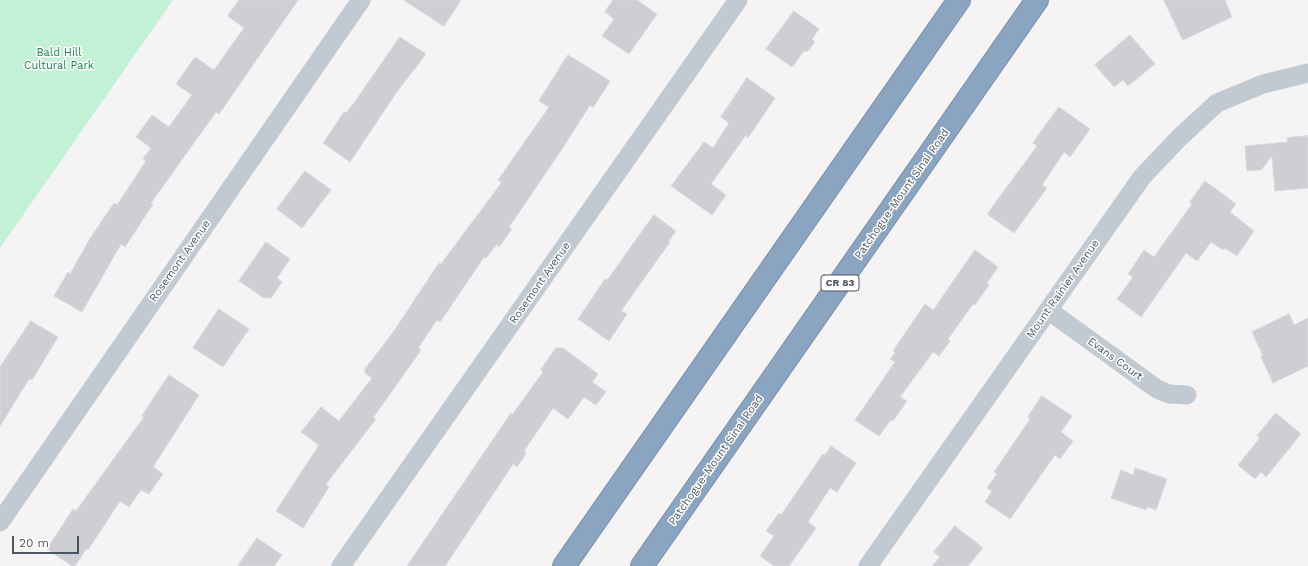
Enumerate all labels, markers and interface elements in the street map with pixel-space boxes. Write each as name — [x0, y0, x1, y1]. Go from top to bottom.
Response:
park label: Bald Hill Cultural Park — [24, 46, 94, 72]
street label: Patchogue-Mount Sinai Road — [852, 126, 952, 262]
street label: Rosemont Avenue — [147, 218, 213, 304]
street label: Mount Rainier Avenue — [1024, 237, 1102, 341]
street label: Rosemont Avenue — [507, 240, 573, 326]
road number: CR 83 — [821, 275, 859, 291]
street label: Evans Court — [1085, 335, 1145, 383]
street label: Patchogue-Mount Sinai Road — [666, 392, 766, 528]
scale bar — [14, 528, 81, 554]
text: 20 m — [19, 536, 49, 550]

